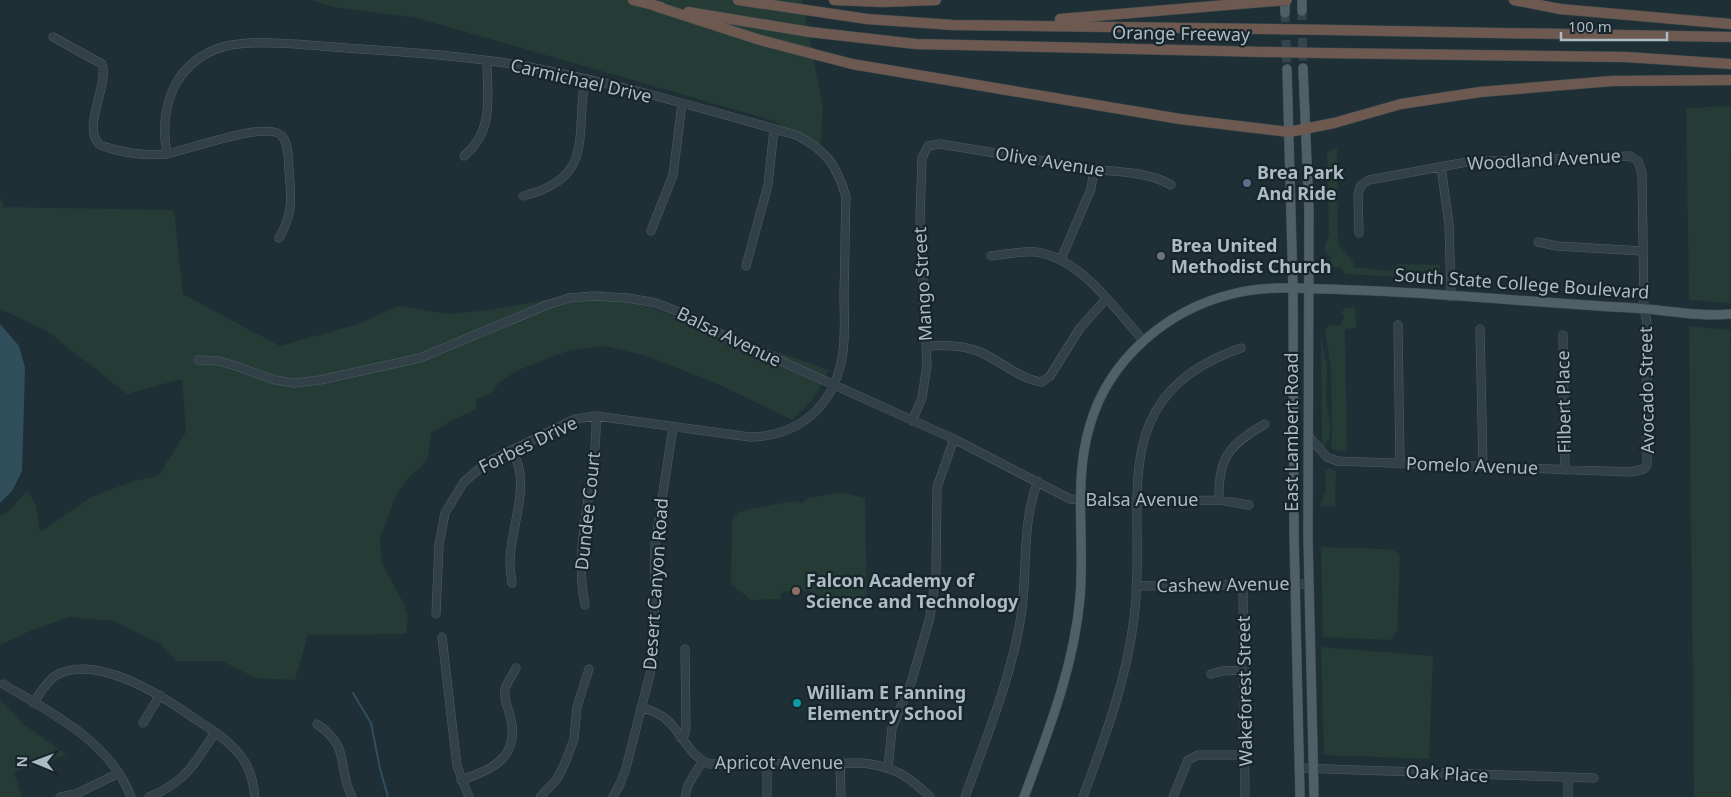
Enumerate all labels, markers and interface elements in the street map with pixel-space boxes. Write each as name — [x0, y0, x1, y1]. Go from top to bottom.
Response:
scale bar — [1561, 10, 1667, 42]
text: 100 m — [1568, 16, 1612, 36]
street label: Orange Freeway — [1112, 20, 1251, 46]
street label: Carmichael Drive — [508, 52, 654, 108]
street label: Olive Avenue — [994, 141, 1107, 182]
street label: Woodland Avenue — [1466, 143, 1621, 175]
place label: Brea Park And Ride — [1257, 160, 1345, 205]
marker: Brea Park And Ride — [1241, 177, 1253, 189]
street label: Mango Street — [907, 226, 937, 342]
place label: Brea United Methodist Church — [1171, 233, 1331, 278]
marker: Brea United Methodist Church — [1155, 250, 1167, 262]
street label: South State College Boulevard — [1394, 262, 1650, 304]
street label: Balsa Avenue — [673, 301, 786, 372]
street label: Avocado Street — [1633, 326, 1659, 454]
street label: Filbert Place — [1550, 350, 1576, 454]
street label: East Lambert Road — [1279, 352, 1303, 512]
street label: Forbes Drive — [474, 410, 581, 478]
street label: Dundee Court — [569, 450, 605, 571]
street label: Pomelo Avenue — [1406, 451, 1539, 479]
street label: Balsa Avenue — [1085, 487, 1199, 511]
street label: Desert Canyon Road — [637, 497, 673, 671]
place label: Falcon Academy of Science and Technology — [806, 568, 1019, 613]
street label: Cashew Avenue — [1156, 571, 1290, 597]
marker: Falcon Academy of Science and Technology — [790, 585, 802, 597]
street label: Wakeforest Street — [1231, 615, 1257, 767]
place label: William E Fanning Elementry School — [807, 680, 966, 725]
marker: William E Fanning Elementry School — [791, 697, 803, 709]
north arrow — [10, 737, 60, 787]
street label: Apricot Avenue — [715, 750, 843, 774]
text: N — [12, 756, 31, 768]
street label: Oak Place — [1405, 759, 1489, 787]

